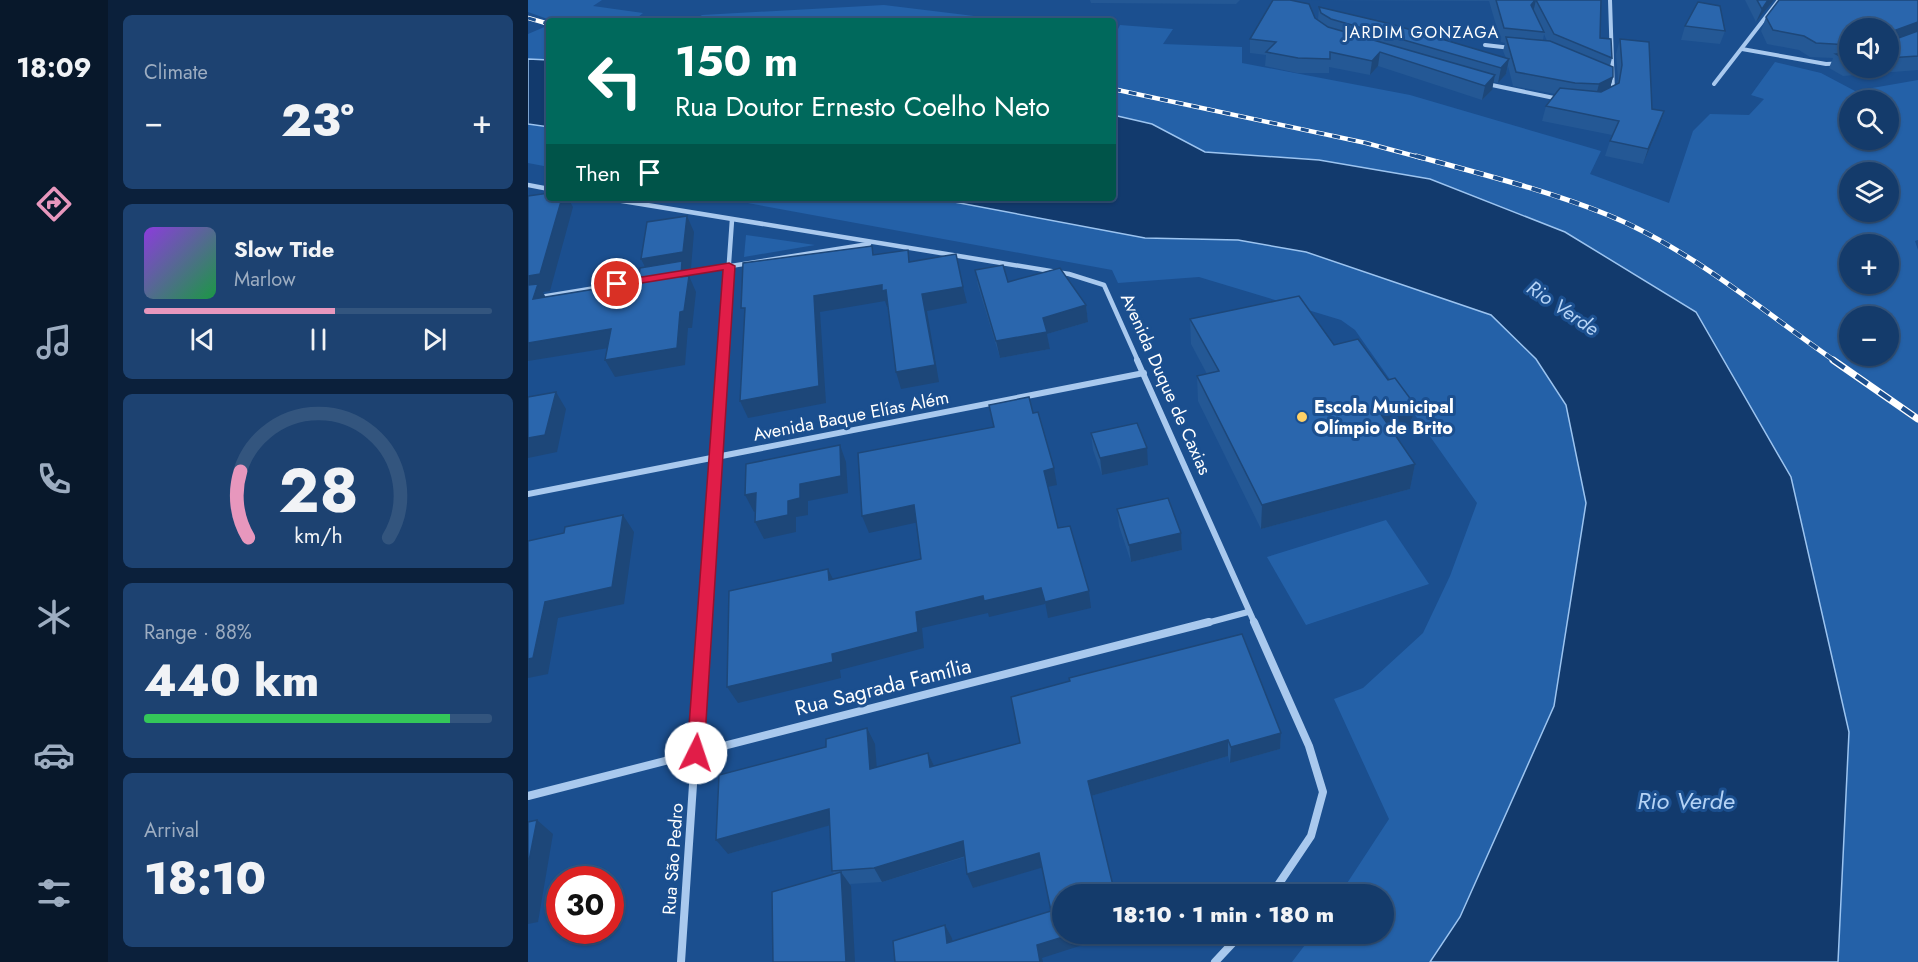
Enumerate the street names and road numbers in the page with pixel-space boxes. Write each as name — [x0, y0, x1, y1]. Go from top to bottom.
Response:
street label: Avenida Duque de Caxias — [1114, 289, 1218, 479]
street label: Avenida Baque Elías Além — [751, 384, 951, 448]
street label: Rua Sagrada Família — [792, 651, 974, 723]
street label: Rua São Pedro — [656, 802, 690, 916]

